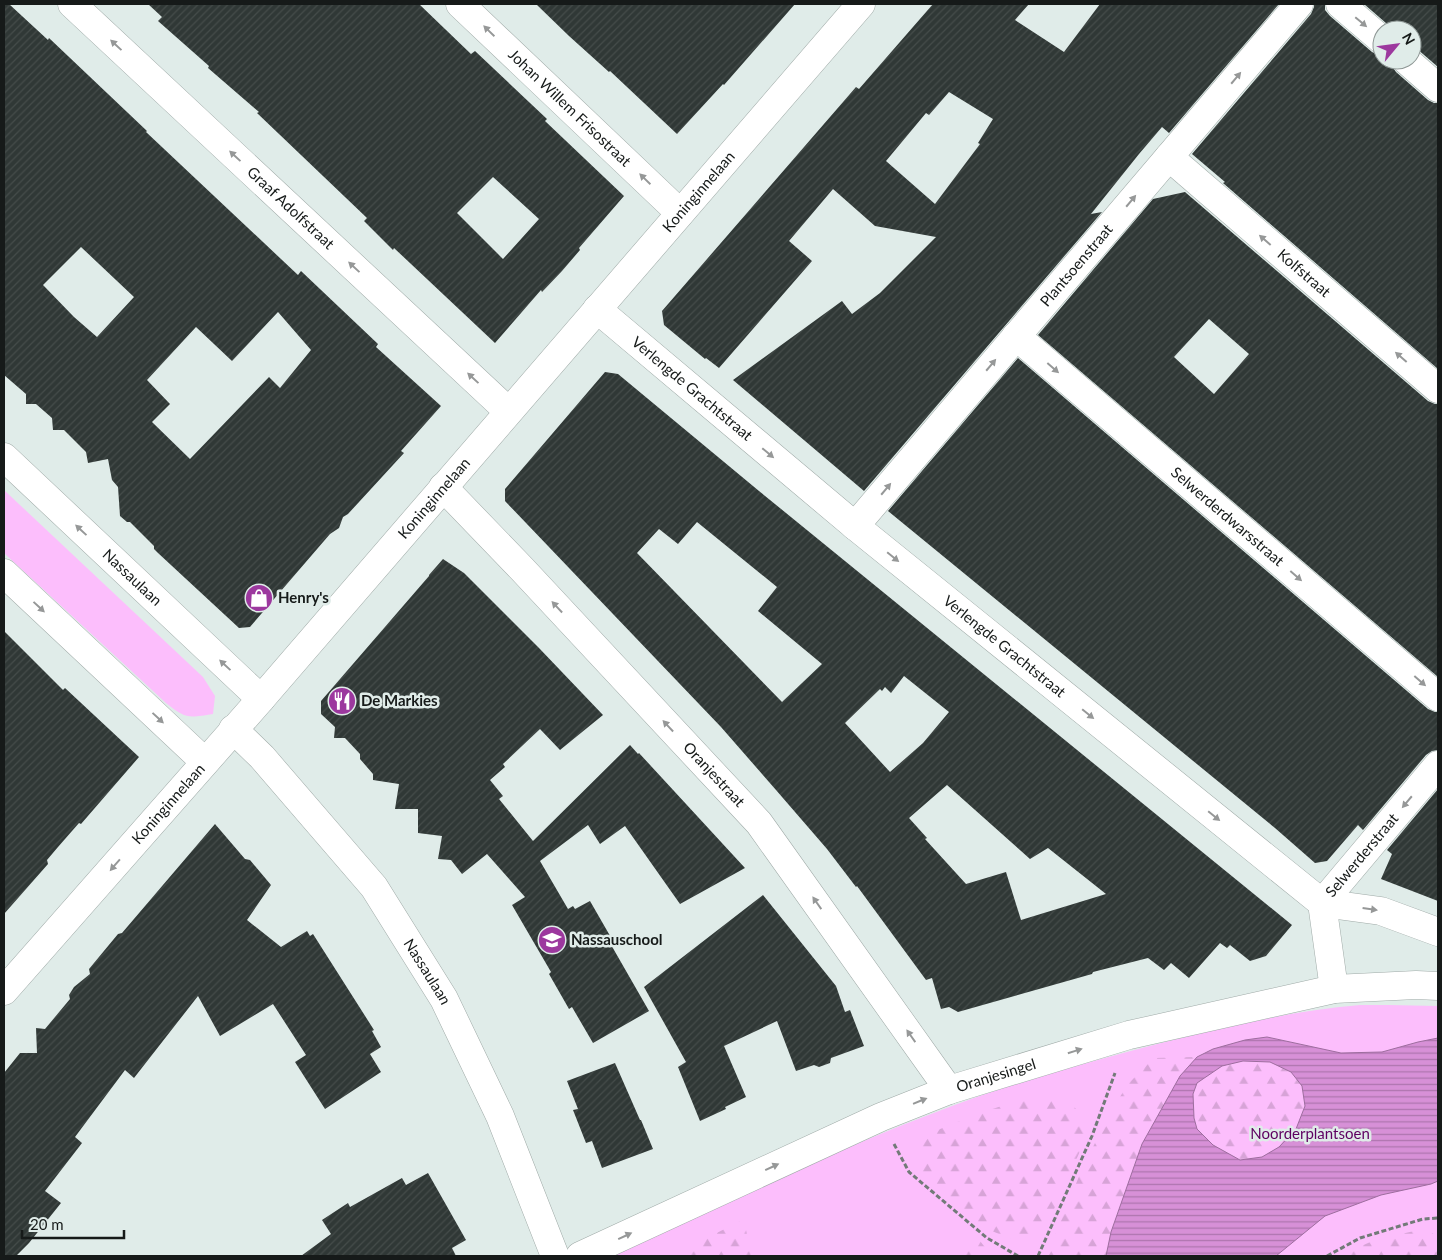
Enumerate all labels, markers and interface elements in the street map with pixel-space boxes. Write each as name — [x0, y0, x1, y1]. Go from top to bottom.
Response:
one-way arrow — [1354, 16, 1367, 27]
north arrow — [1372, 20, 1422, 70]
one-way arrow — [483, 25, 495, 37]
text: N — [1399, 30, 1419, 47]
one-way arrow — [111, 39, 123, 51]
street label: Johan Willem Frisostraat — [505, 45, 636, 170]
one-way arrow — [1230, 72, 1242, 84]
street label: Koninginnelaan — [658, 147, 738, 235]
one-way arrow — [230, 150, 242, 162]
street label: Graaf Adolfstraat — [244, 162, 339, 253]
one-way arrow — [639, 173, 651, 185]
one-way arrow — [1125, 195, 1136, 208]
street label: Plantsoenstraat — [1036, 220, 1116, 310]
one-way arrow — [1259, 234, 1272, 245]
street label: Kolfstraat — [1274, 245, 1335, 301]
one-way arrow — [348, 261, 360, 273]
street label: Verlengde Grachtstraat — [629, 332, 757, 444]
one-way arrow — [1396, 351, 1408, 363]
one-way arrow — [986, 359, 997, 372]
one-way arrow — [1047, 362, 1059, 374]
one-way arrow — [467, 372, 479, 384]
one-way arrow — [761, 448, 774, 459]
street label: Koninginnelaan — [394, 454, 473, 542]
street label: Selwerderdwarsstraat — [1168, 463, 1288, 570]
one-way arrow — [880, 483, 891, 495]
one-way arrow — [76, 524, 88, 536]
street label: Nassaulaan — [100, 545, 166, 609]
one-way arrow — [886, 552, 899, 563]
one-way arrow — [1290, 570, 1303, 581]
shop icon: Henry's — [244, 583, 274, 613]
place label: Henry's — [278, 588, 329, 606]
street label: Verlengde Grachtstraat — [940, 591, 1070, 701]
one-way arrow — [33, 601, 45, 613]
one-way arrow — [551, 601, 563, 613]
one-way arrow — [220, 659, 232, 671]
one-way arrow — [1413, 676, 1426, 687]
restaurant icon: De Markies — [327, 686, 357, 716]
place label: De Markies — [361, 691, 438, 709]
one-way arrow — [1081, 709, 1094, 720]
one-way arrow — [151, 712, 163, 724]
one-way arrow — [662, 720, 674, 732]
street label: Oranjestraat — [680, 738, 750, 810]
street label: Koninginnelaan — [128, 759, 208, 847]
one-way arrow — [1401, 796, 1412, 809]
street label: Selwerderstraat — [1321, 809, 1402, 900]
one-way arrow — [1207, 811, 1220, 822]
one-way arrow — [109, 858, 121, 870]
one-way arrow — [812, 897, 822, 910]
one-way arrow — [1362, 906, 1378, 914]
school or university icon: Nassauschool — [537, 925, 567, 955]
place label: Nassauschool — [571, 930, 662, 948]
street label: Nassaulaan — [401, 935, 455, 1007]
one-way arrow — [906, 1029, 916, 1043]
one-way arrow — [1067, 1047, 1082, 1055]
street label: Oranjesingel — [954, 1054, 1038, 1095]
one-way arrow — [913, 1097, 927, 1105]
park label: Noorderplantsoen — [1250, 1124, 1370, 1142]
one-way arrow — [765, 1163, 779, 1171]
scale bar — [22, 1208, 125, 1240]
text: 20 m — [30, 1215, 64, 1233]
one-way arrow — [617, 1232, 632, 1240]

